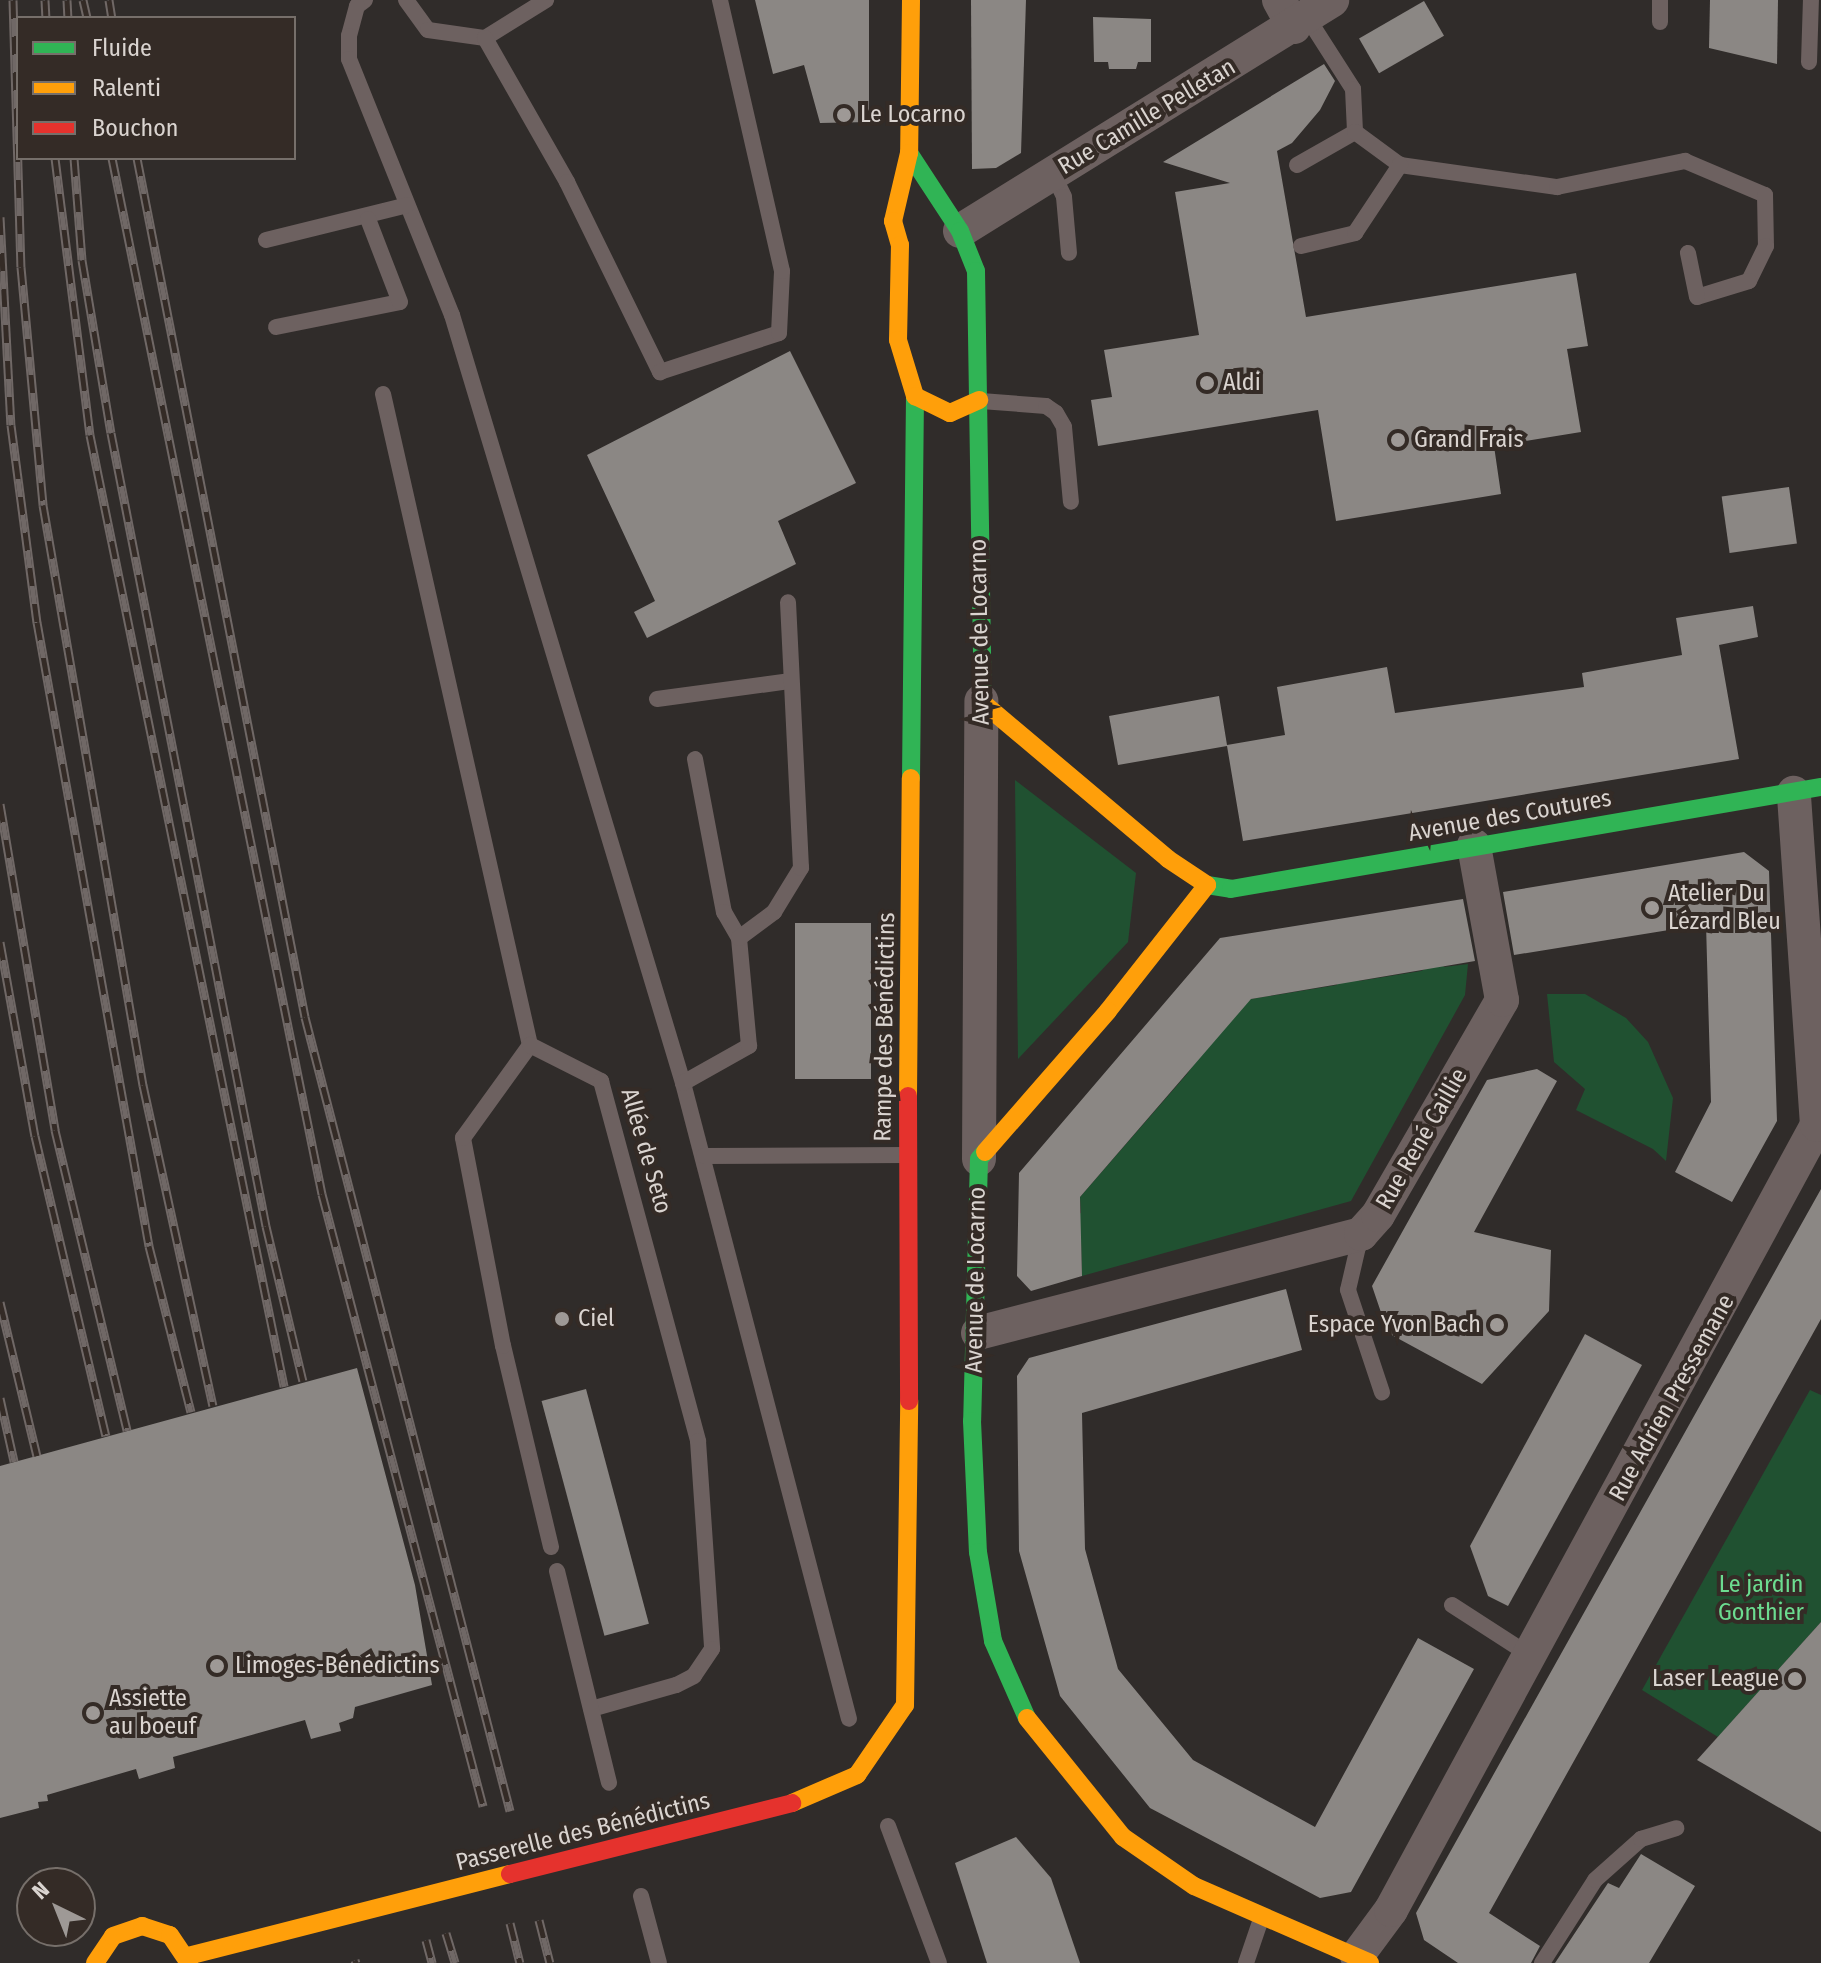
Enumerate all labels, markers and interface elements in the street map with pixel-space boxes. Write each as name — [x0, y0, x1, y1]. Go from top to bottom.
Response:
legend — [16, 16, 296, 160]
text: Fluide — [92, 34, 152, 62]
street label: Rue Camille Pelletan — [1053, 53, 1241, 181]
text: Ralenti — [92, 74, 161, 102]
place label: Le Locarno — [860, 101, 966, 129]
marker: Le Locarno — [835, 106, 853, 124]
text: Bouchon — [92, 114, 179, 142]
place label: Aldi — [1223, 369, 1261, 397]
marker: Aldi — [1198, 374, 1216, 392]
place label: Grand Frais — [1414, 426, 1524, 454]
marker: Grand Frais — [1389, 431, 1407, 449]
street label: Avenue de Locarno — [964, 539, 996, 725]
street label: Avenue des Coutures — [1406, 784, 1614, 848]
place label: Atelier Du Lézard Bleu — [1668, 880, 1781, 936]
marker: Atelier Du Lézard Bleu — [1643, 899, 1661, 917]
street label: Rampe des Bénédictins — [869, 912, 901, 1142]
street label: Rue René Caillie — [1370, 1063, 1474, 1215]
street label: Allée de Seto — [614, 1085, 678, 1217]
street label: Avenue de Locarno — [960, 1187, 992, 1373]
street label: Rue Adrien Pressemane — [1603, 1290, 1741, 1506]
place label: Ciel — [578, 1305, 614, 1333]
marker: Ciel — [553, 1310, 571, 1328]
place label: Espace Yvon Bach — [1308, 1311, 1481, 1339]
marker: Espace Yvon Bach — [1488, 1316, 1506, 1334]
park label: Le jardin Gonthier — [1718, 1571, 1804, 1627]
place label: Limoges-Bénédictins — [235, 1652, 440, 1680]
marker: Limoges-Bénédictins — [206, 1655, 228, 1677]
place label: Laser League — [1652, 1665, 1779, 1693]
marker: Laser League — [1786, 1670, 1804, 1688]
place label: Assiette au boeuf — [109, 1685, 196, 1741]
marker: Assiette au boeuf — [84, 1704, 102, 1722]
street label: Passerelle des Bénédictins — [453, 1786, 713, 1878]
north arrow — [16, 1867, 96, 1947]
text: N — [27, 1876, 55, 1905]

